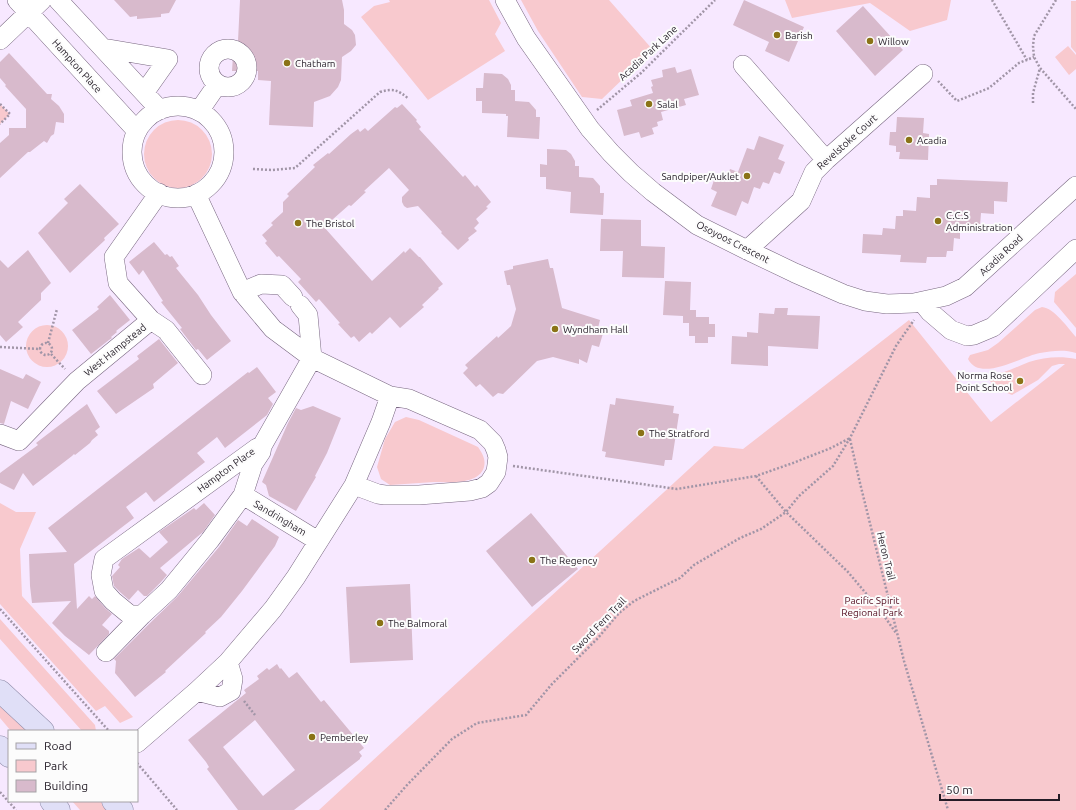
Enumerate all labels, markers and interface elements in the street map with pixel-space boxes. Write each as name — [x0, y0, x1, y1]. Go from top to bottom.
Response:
street label: Acadia Park Lane — [617, 23, 679, 83]
marker: Barish — [772, 30, 782, 40]
place label: Barish — [785, 30, 813, 41]
marker: Willow — [865, 36, 875, 46]
place label: Willow — [878, 36, 909, 47]
street label: Hampton Place — [50, 37, 104, 95]
marker: Chatham — [282, 58, 292, 68]
place label: Chatham — [295, 58, 335, 69]
marker: Salal — [644, 99, 654, 109]
place label: Salal — [657, 99, 678, 110]
street label: Revelstoke Court — [815, 112, 879, 172]
marker: Acadia — [904, 135, 914, 145]
place label: Acadia — [917, 135, 947, 146]
place label: Sandpiper/Auklet — [661, 171, 739, 182]
marker: Sandpiper/Auklet — [742, 171, 752, 181]
place label: C.C.S Administration — [946, 210, 1013, 233]
marker: C.C.S Administration — [933, 216, 943, 226]
marker: The Bristol — [293, 218, 303, 228]
place label: The Bristol — [306, 218, 355, 229]
street label: Osoyoos Crescent — [695, 219, 771, 265]
street label: Acadia Road — [977, 232, 1025, 278]
street label: West Hampstead — [82, 322, 148, 378]
marker: Wyndham Hall — [550, 324, 560, 334]
place label: Wyndham Hall — [563, 324, 628, 335]
place label: Norma Rose Point School — [956, 370, 1012, 393]
marker: Norma Rose Point School — [1015, 376, 1025, 386]
marker: The Stratford — [636, 428, 646, 438]
place label: The Stratford — [649, 428, 710, 439]
street label: Hampton Place — [195, 445, 257, 495]
street label: Sandringham — [252, 498, 308, 538]
street label: Heron Trail — [875, 531, 897, 582]
marker: The Regency — [527, 555, 537, 565]
place label: The Regency — [540, 555, 598, 566]
street label: Sword Fern Trail — [570, 595, 628, 655]
park label: Pacific Spirit Regional Park — [841, 595, 903, 618]
marker: The Balmoral — [375, 618, 385, 628]
place label: The Balmoral — [388, 618, 448, 629]
legend — [8, 730, 138, 802]
marker: Pemberley — [307, 732, 317, 742]
place label: Pemberley — [320, 732, 368, 743]
text: Road — [44, 739, 72, 752]
text: Park — [44, 759, 68, 772]
scale bar — [940, 776, 1059, 802]
text: Building — [44, 779, 88, 792]
text: 50 m — [946, 783, 973, 796]

